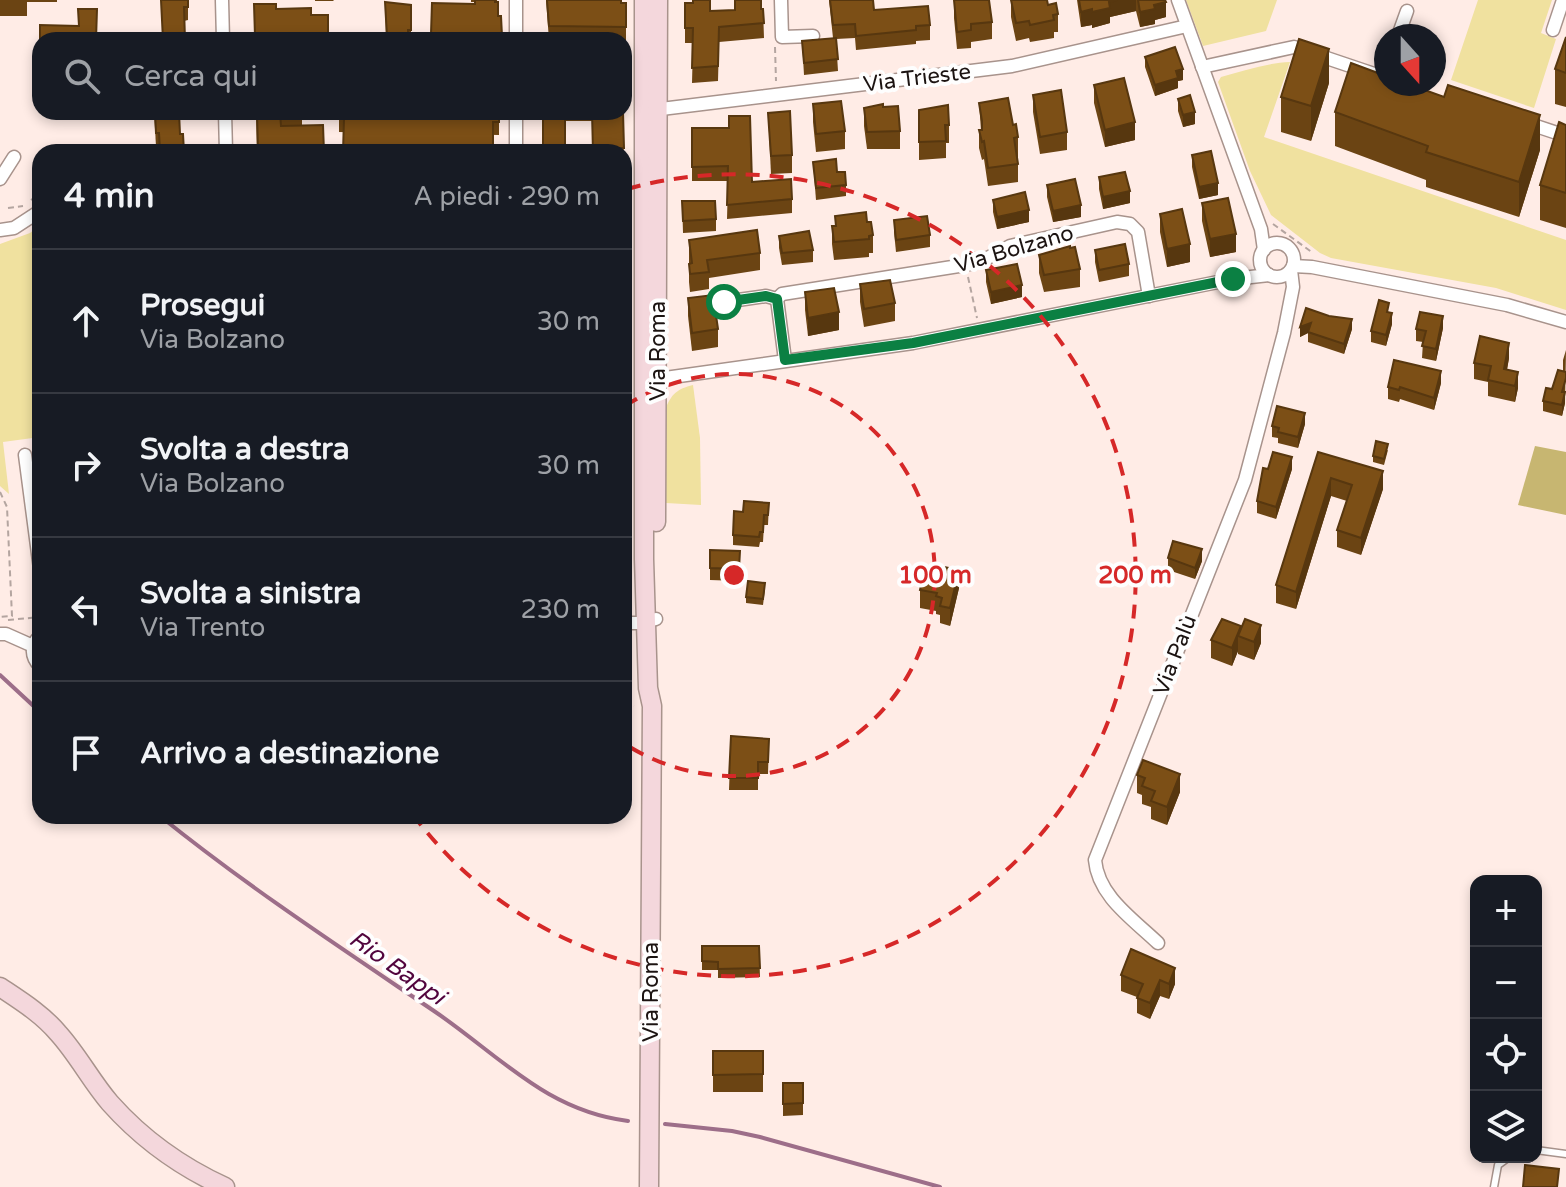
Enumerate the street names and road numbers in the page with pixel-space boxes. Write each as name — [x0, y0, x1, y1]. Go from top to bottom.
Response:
street label: Via Trieste — [862, 59, 972, 97]
street label: Via Bolzano — [951, 220, 1077, 278]
street label: Via Roma — [645, 301, 671, 401]
street label: Via Palù — [1148, 611, 1202, 699]
street label: Via Roma — [638, 942, 664, 1042]

